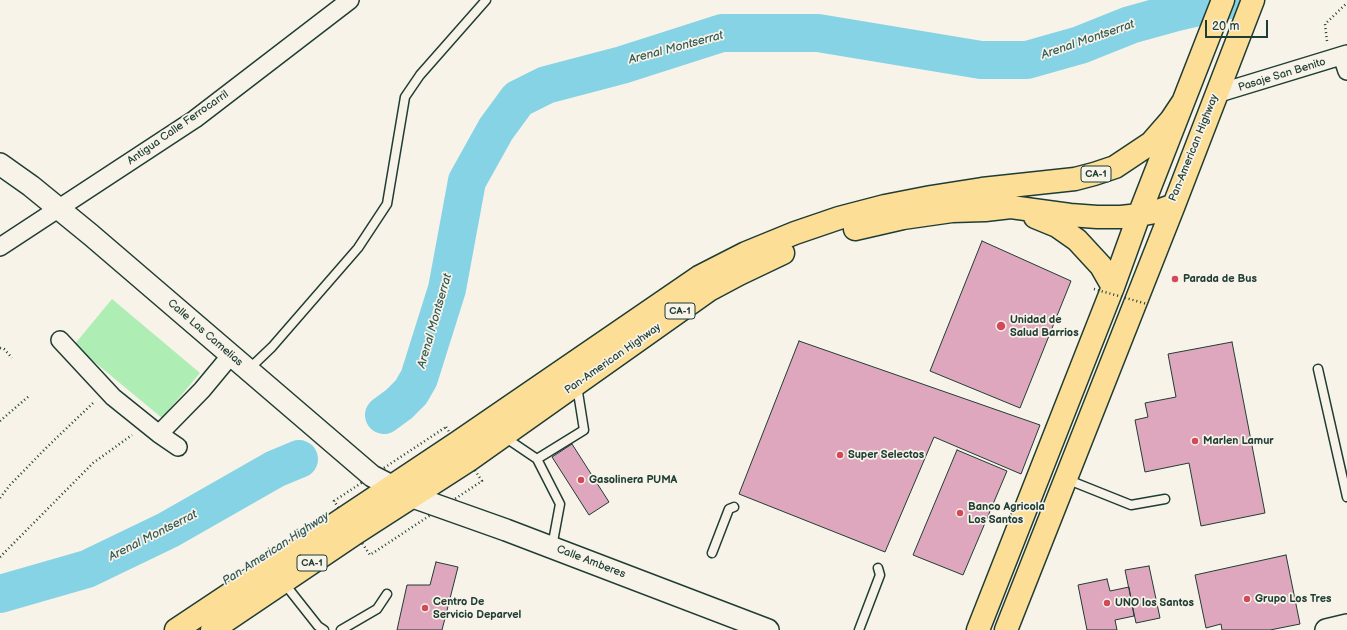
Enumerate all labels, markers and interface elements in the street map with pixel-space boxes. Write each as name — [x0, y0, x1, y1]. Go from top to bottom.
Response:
scale bar — [1207, 12, 1270, 38]
water label: Arenal Montserrat — [1040, 17, 1136, 63]
text: 20 m — [1212, 19, 1239, 34]
water label: Arenal Montserrat — [627, 28, 725, 68]
street label: Pasaje San Benito — [1237, 55, 1327, 95]
street label: Antigua Calle Ferrocarril — [125, 88, 231, 168]
street label: Pan-American Highway — [1166, 92, 1222, 204]
road number: CA-1 — [1081, 166, 1111, 182]
water label: Arenal Montserrat — [415, 272, 455, 370]
place label: Parada de Bus — [1183, 272, 1257, 286]
marker: Parada de Bus — [1170, 274, 1180, 284]
street label: Calle Las Camelias — [165, 297, 245, 369]
road number: CA-1 — [665, 303, 695, 319]
place label: Unidad de Salud Barrios — [1010, 313, 1079, 339]
marker: Unidad de Salud Barrios — [995, 320, 1007, 332]
street label: Pan-American Highway — [562, 321, 664, 397]
place label: Marlen Lamur — [1203, 434, 1274, 448]
marker: Marlen Lamur — [1190, 436, 1200, 446]
place label: Super Selectos — [848, 448, 924, 462]
marker: Super Selectos — [835, 450, 845, 460]
place label: Gasolinera PUMA — [589, 473, 677, 487]
marker: Gasolinera PUMA — [576, 475, 586, 485]
place label: Banco Agricola Los Santos — [968, 500, 1045, 526]
water label: Arenal Montserrat — [106, 507, 200, 565]
marker: Banco Agricola Los Santos — [955, 508, 965, 518]
water label: Pan-American Highway — [220, 509, 332, 589]
street label: Calle Amberes — [555, 543, 627, 581]
road number: CA-1 — [297, 555, 327, 571]
place label: Grupo Los Tres — [1255, 592, 1331, 606]
marker: Grupo Los Tres — [1242, 594, 1252, 604]
place label: Centro De Servicio Deparvel — [433, 595, 521, 621]
place label: UNO los Santos — [1115, 596, 1194, 610]
marker: UNO los Santos — [1102, 598, 1112, 608]
marker: Centro De Servicio Deparvel — [420, 603, 430, 613]

